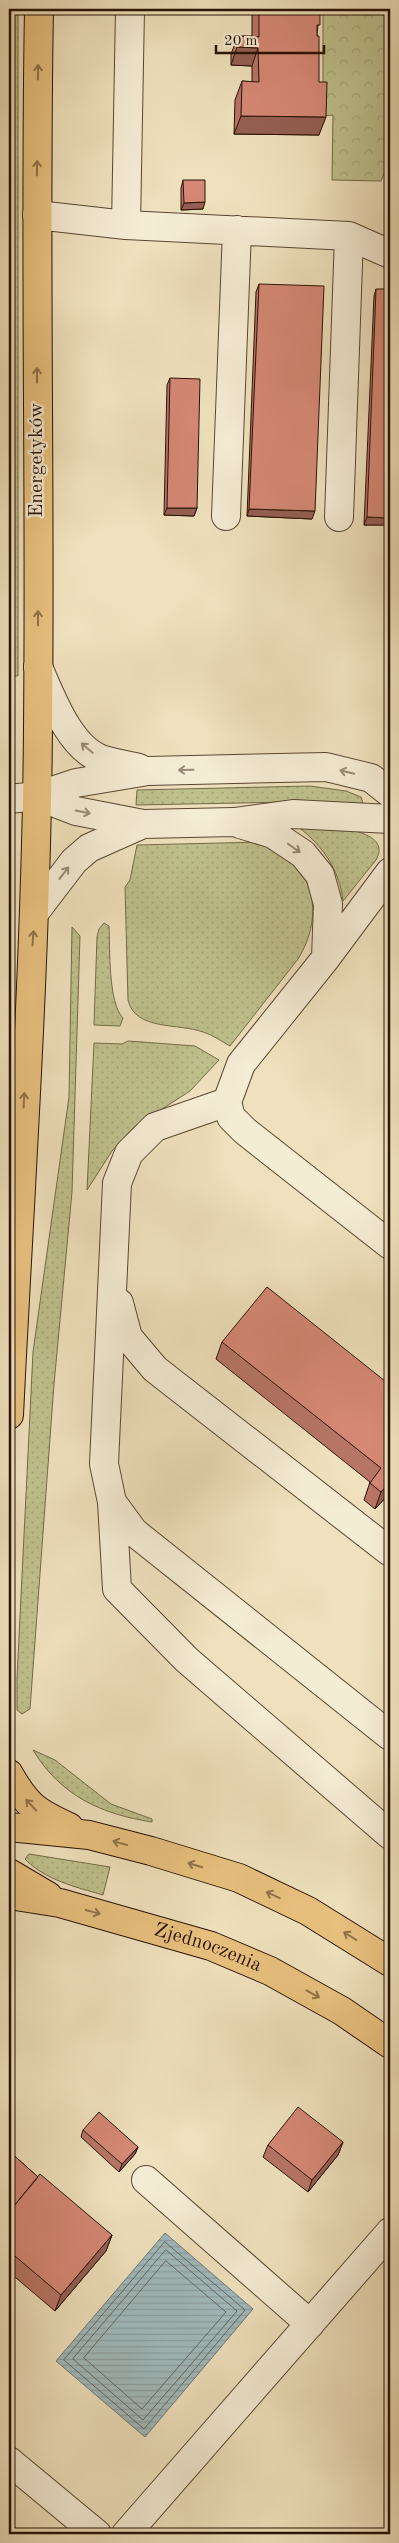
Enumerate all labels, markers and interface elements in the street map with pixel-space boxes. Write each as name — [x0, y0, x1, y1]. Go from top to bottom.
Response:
scale bar — [216, 22, 324, 54]
text: 20 m — [224, 34, 258, 49]
one-way arrow — [33, 64, 43, 80]
one-way arrow — [32, 160, 42, 176]
one-way arrow — [32, 367, 42, 383]
street label: Energetyków — [27, 402, 47, 518]
one-way arrow — [33, 610, 43, 626]
one-way arrow — [80, 742, 93, 754]
one-way arrow — [178, 765, 194, 775]
one-way arrow — [340, 767, 356, 777]
one-way arrow — [75, 808, 91, 817]
one-way arrow — [286, 843, 300, 853]
one-way arrow — [59, 867, 70, 880]
one-way arrow — [28, 930, 37, 946]
one-way arrow — [20, 1093, 29, 1109]
one-way arrow — [25, 1799, 37, 1811]
one-way arrow — [112, 1838, 128, 1847]
one-way arrow — [187, 1859, 203, 1869]
one-way arrow — [266, 1889, 281, 1899]
one-way arrow — [85, 1908, 101, 1918]
street label: Zjednoczenia — [152, 1920, 264, 1976]
one-way arrow — [343, 1931, 357, 1941]
one-way arrow — [305, 1990, 320, 2000]

